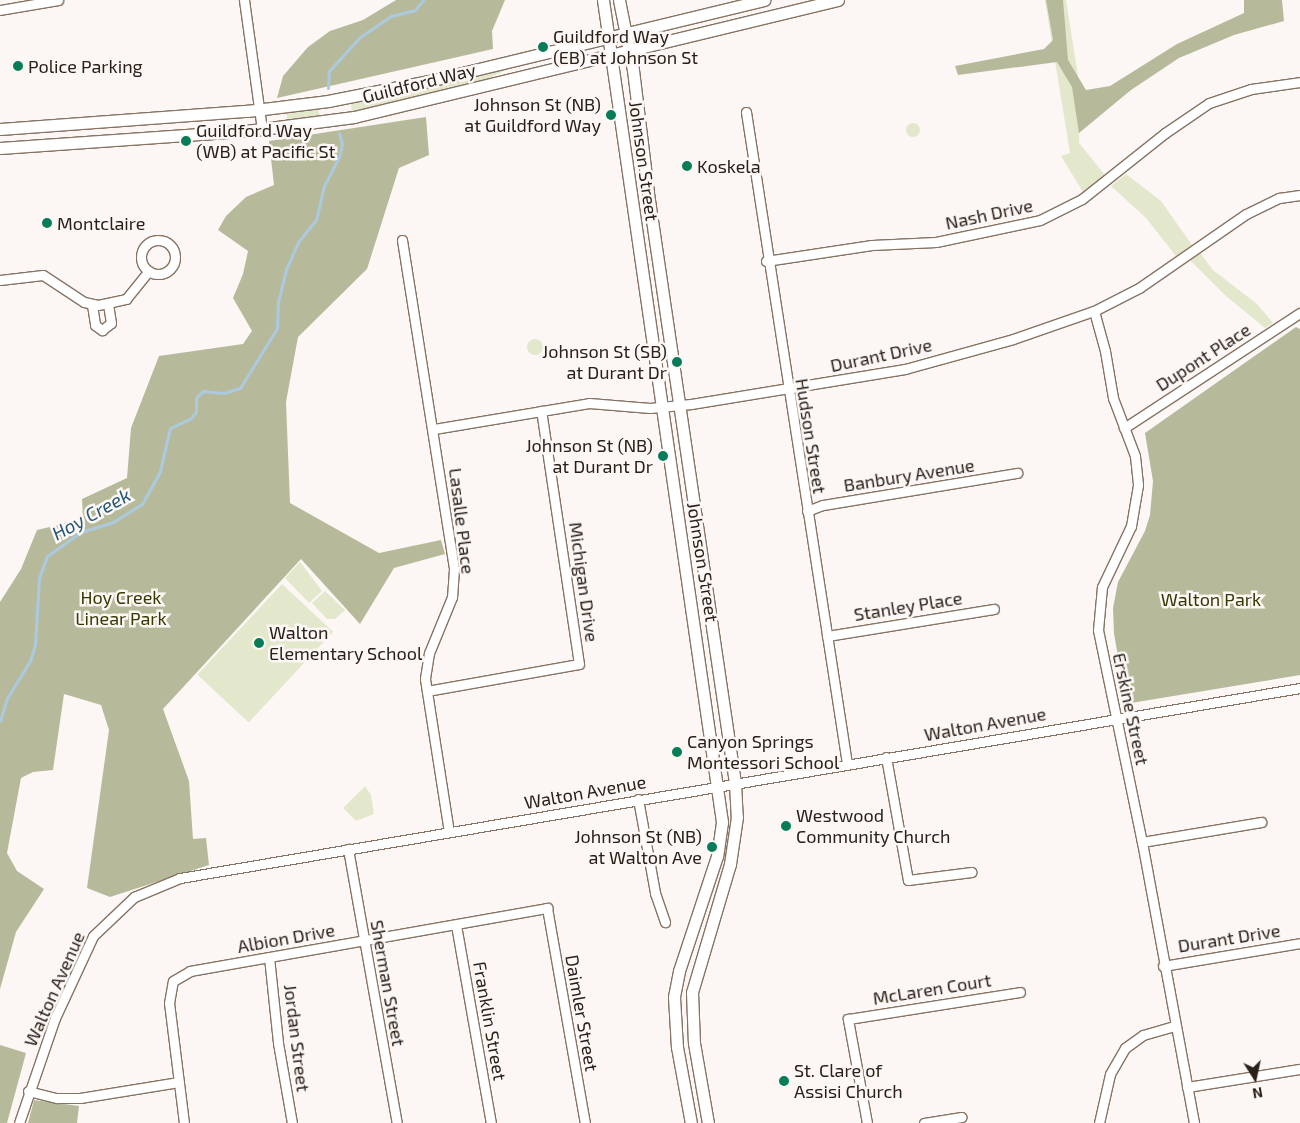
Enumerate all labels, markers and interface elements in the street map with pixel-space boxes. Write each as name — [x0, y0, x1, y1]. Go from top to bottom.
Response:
place label: Guildford Way (EB) at Johnson St — [553, 26, 698, 68]
marker: Guildford Way (EB) at Johnson St — [537, 41, 549, 53]
place label: Police Parking — [28, 55, 143, 77]
street label: Guildford Way — [360, 58, 478, 108]
marker: Police Parking — [12, 60, 24, 72]
place label: Johnson St (NB) at Guildford Way — [464, 94, 601, 136]
street label: Johnson Street — [625, 100, 663, 222]
marker: Johnson St (NB) at Guildford Way — [605, 109, 617, 121]
place label: Guildford Way (WB) at Pacific St — [196, 120, 335, 162]
marker: Guildford Way (WB) at Pacific St — [180, 135, 192, 147]
place label: Koskela — [697, 155, 761, 177]
marker: Koskela — [681, 160, 693, 172]
street label: Nash Drive — [943, 194, 1035, 234]
place label: Montclaire — [57, 212, 145, 234]
marker: Montclaire — [41, 217, 53, 229]
street label: Dupont Place — [1152, 318, 1254, 396]
street label: Durant Drive — [828, 334, 934, 376]
place label: Johnson St (SB) at Durant Dr — [542, 341, 667, 384]
marker: Johnson St (SB) at Durant Dr — [671, 356, 683, 368]
street label: Hudson Street — [791, 377, 831, 495]
place label: Johnson St (NB) at Durant Dr — [525, 435, 653, 478]
marker: Johnson St (NB) at Durant Dr — [657, 450, 669, 462]
street label: Banbury Avenue — [842, 454, 976, 496]
street label: Lasalle Place — [445, 467, 479, 575]
water label: Hoy Creek — [48, 483, 134, 545]
street label: Johnson Street — [683, 500, 723, 624]
street label: Michigan Drive — [565, 521, 603, 643]
park label: Hoy Creek Linear Park — [75, 587, 167, 630]
street label: Stanley Place — [852, 587, 964, 625]
park label: Walton Park — [1161, 588, 1261, 610]
place label: Walton Elementary School — [269, 622, 423, 664]
marker: Walton Elementary School — [253, 637, 265, 649]
street label: Erskine Street — [1109, 651, 1153, 767]
street label: Walton Avenue — [922, 703, 1048, 745]
place label: Canyon Springs Montessori School — [687, 731, 839, 774]
marker: Canyon Springs Montessori School — [671, 746, 683, 758]
street label: Walton Avenue — [522, 771, 648, 813]
place label: Westwood Community Church — [796, 805, 951, 848]
marker: Westwood Community Church — [780, 820, 792, 832]
place label: Johnson St (NB) at Walton Ave — [574, 826, 702, 869]
marker: Johnson St (NB) at Walton Ave — [706, 841, 718, 853]
street label: Sherman Street — [366, 918, 410, 1048]
street label: Albion Drive — [236, 919, 336, 957]
street label: Durant Drive — [1176, 919, 1282, 957]
street label: Walton Avenue — [19, 928, 89, 1050]
street label: Daimler Street — [561, 953, 603, 1073]
street label: Franklin Street — [469, 960, 511, 1082]
street label: McLaren Court — [871, 969, 993, 1009]
street label: Jordan Street — [280, 983, 314, 1093]
north arrow — [1230, 1053, 1280, 1103]
place label: St. Clare of Assisi Church — [794, 1060, 903, 1102]
marker: St. Clare of Assisi Church — [778, 1075, 790, 1087]
text: N — [1251, 1084, 1264, 1103]

